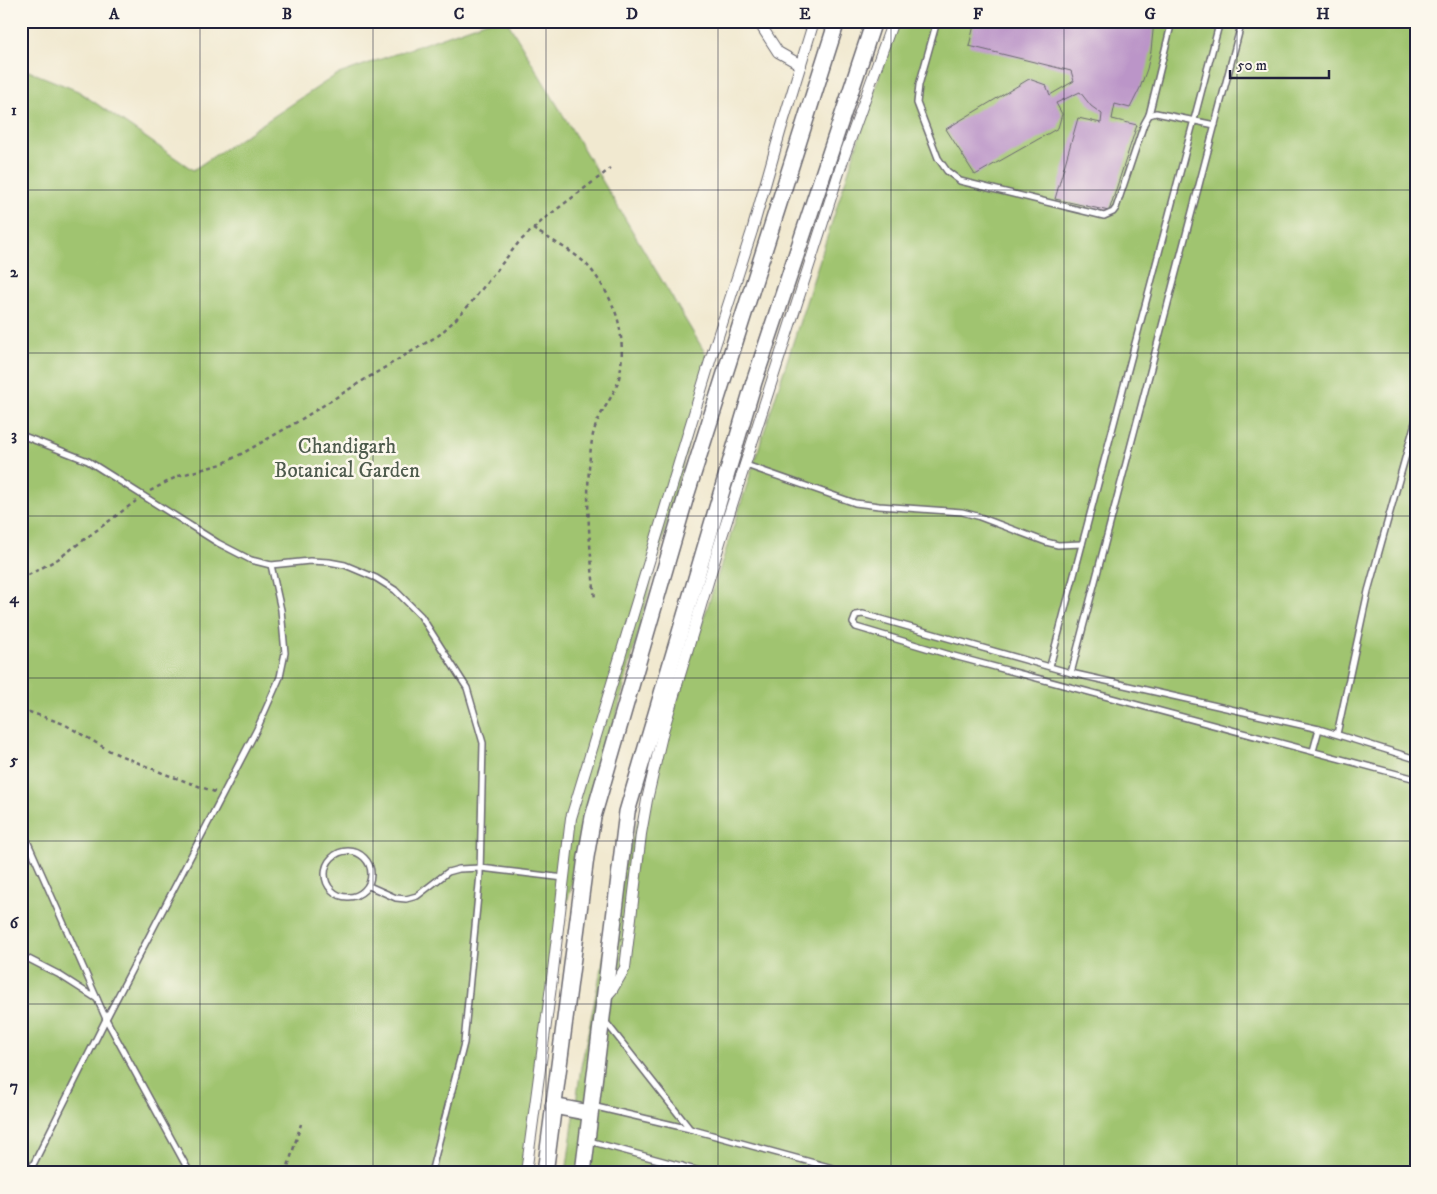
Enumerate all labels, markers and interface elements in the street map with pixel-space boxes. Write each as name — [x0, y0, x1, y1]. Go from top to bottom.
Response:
text: A — [108, 4, 120, 24]
text: B — [282, 4, 292, 24]
text: C — [454, 4, 464, 24]
text: D — [626, 4, 638, 24]
text: E — [799, 4, 811, 24]
text: F — [973, 4, 983, 24]
text: G — [1144, 4, 1156, 24]
text: H — [1316, 4, 1330, 24]
scale bar — [1230, 48, 1328, 80]
text: 50 m — [1237, 56, 1267, 75]
text: 1 — [11, 100, 17, 120]
text: 2 — [10, 262, 19, 282]
text: 3 — [11, 425, 17, 445]
park label: Chandigarh Botanical Garden — [274, 434, 420, 484]
text: 4 — [8, 588, 19, 608]
text: 5 — [9, 750, 18, 770]
text: 6 — [10, 913, 20, 933]
text: 7 — [10, 1076, 18, 1096]

